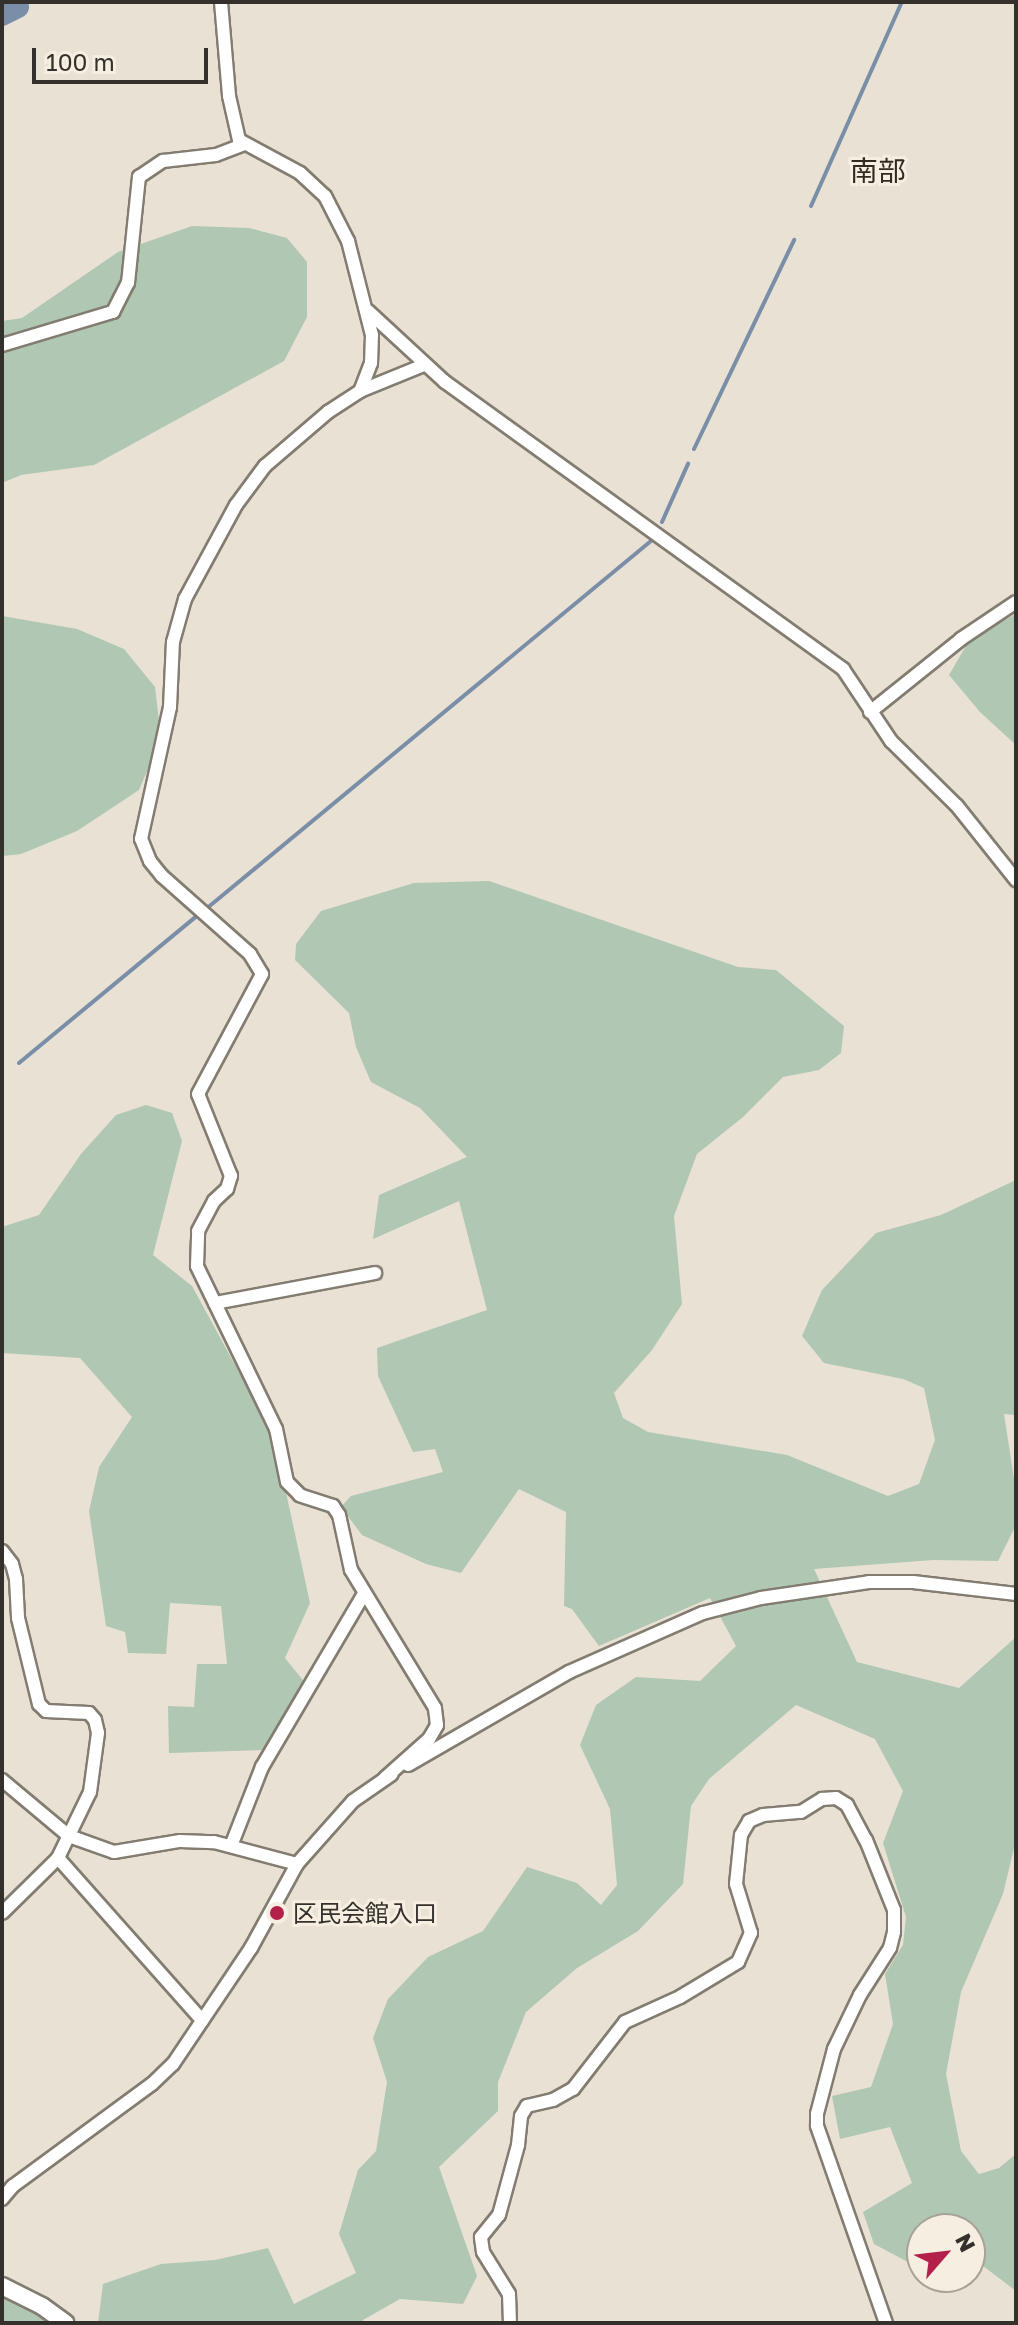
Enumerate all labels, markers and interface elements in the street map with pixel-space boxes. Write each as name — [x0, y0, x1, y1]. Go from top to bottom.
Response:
scale bar — [36, 32, 212, 82]
text: 100 m — [46, 47, 115, 76]
district label: 南部 — [850, 154, 906, 188]
place label: 区民会館入口 — [293, 1899, 437, 1927]
marker: 区民会館入口 — [268, 1904, 286, 1922]
north arrow — [906, 2213, 986, 2293]
text: N — [950, 2229, 982, 2256]

